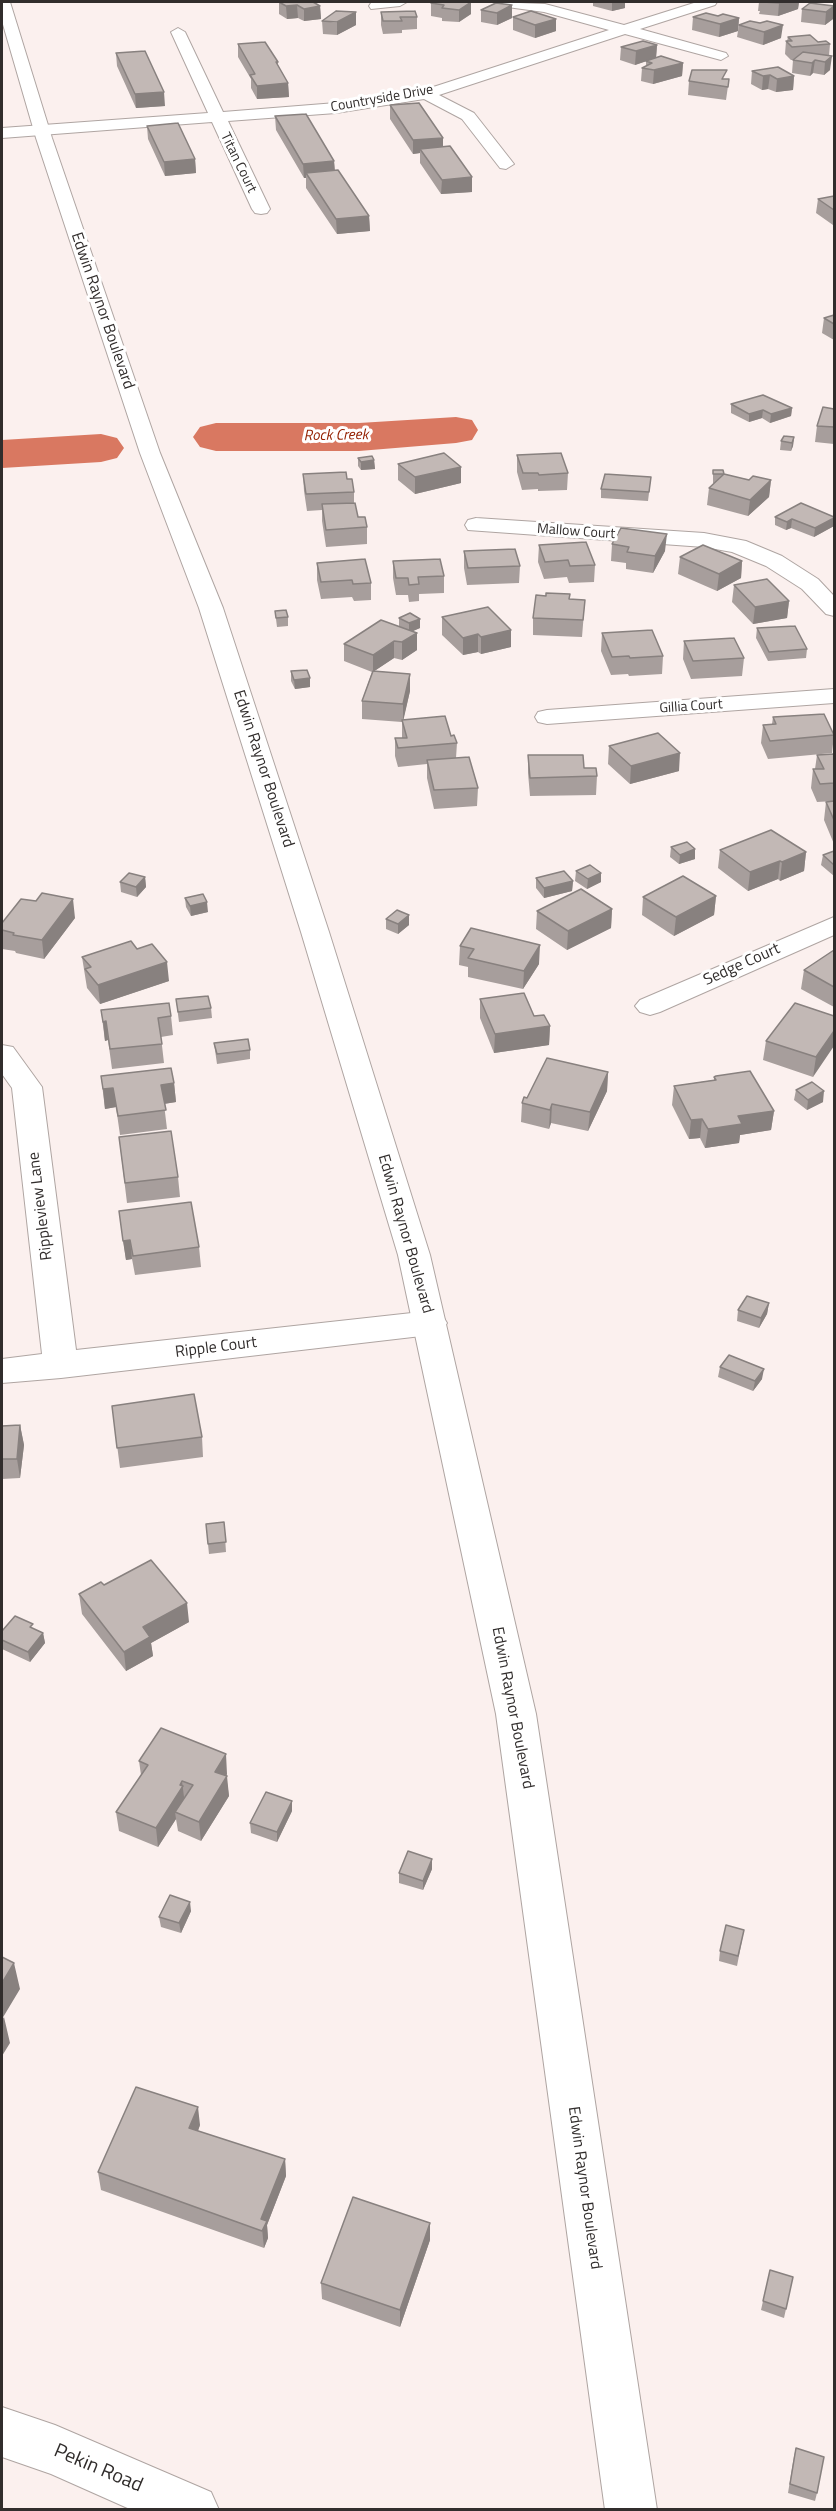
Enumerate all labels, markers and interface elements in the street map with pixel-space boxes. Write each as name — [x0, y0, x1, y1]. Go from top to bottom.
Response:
street label: Countryside Drive — [329, 82, 435, 116]
street label: Titan Court — [216, 130, 260, 196]
street label: Edwin Raynor Boulevard — [66, 230, 138, 392]
water label: Rock Creek — [304, 426, 368, 446]
street label: Mallow Court — [536, 521, 616, 543]
street label: Edwin Raynor Boulevard — [228, 688, 298, 850]
street label: Gillia Court — [659, 696, 723, 718]
street label: Sedge Court — [701, 940, 783, 990]
street label: Rippleview Lane — [25, 1151, 57, 1261]
street label: Edwin Raynor Boulevard — [373, 1152, 437, 1316]
street label: Ripple Court — [174, 1333, 258, 1363]
street label: Edwin Raynor Boulevard — [487, 1625, 537, 1791]
street label: Edwin Raynor Boulevard — [563, 2105, 605, 2271]
street label: Pekin Road — [50, 2440, 146, 2498]

